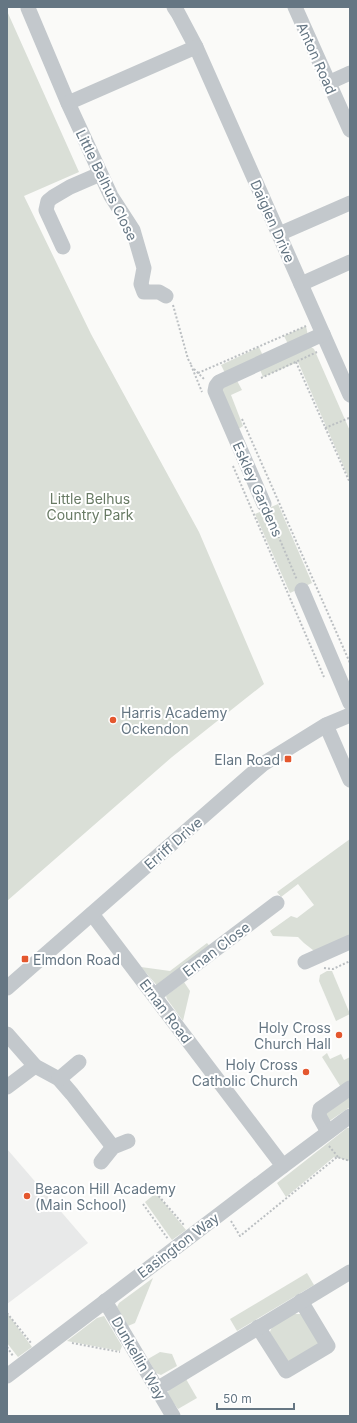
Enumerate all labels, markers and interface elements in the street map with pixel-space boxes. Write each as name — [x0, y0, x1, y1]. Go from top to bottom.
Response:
street label: Anton Road — [294, 19, 340, 97]
street label: Little Belhus Close — [73, 127, 141, 243]
street label: Daiglen Drive — [247, 177, 299, 265]
street label: Eskley Gardens — [229, 439, 287, 539]
park label: Little Belhus Country Park — [46, 490, 134, 523]
place label: Harris Academy Ockendon — [121, 704, 227, 737]
marker: Harris Academy Ockendon — [108, 715, 118, 725]
place label: Elan Road — [214, 751, 280, 768]
marker: Elan Road — [283, 754, 293, 764]
street label: Erriff Drive — [141, 813, 205, 873]
street label: Ernan Close — [179, 918, 253, 980]
place label: Elmdon Road — [33, 951, 120, 968]
marker: Elmdon Road — [20, 954, 30, 964]
street label: Ernan Road — [136, 976, 196, 1046]
place label: Holy Cross Church Hall — [254, 1019, 331, 1052]
marker: Holy Cross Church Hall — [334, 1030, 344, 1040]
place label: Holy Cross Catholic Church — [192, 1056, 298, 1089]
marker: Holy Cross Catholic Church — [301, 1067, 311, 1077]
place label: Beacon Hill Academy (Main School) — [35, 1180, 176, 1213]
marker: Beacon Hill Academy (Main School) — [22, 1191, 32, 1201]
street label: Easington Way — [134, 1209, 222, 1281]
street label: Dunkellin Way — [108, 1313, 170, 1403]
scale bar — [217, 1385, 294, 1411]
text: 50 m — [223, 1391, 252, 1406]

